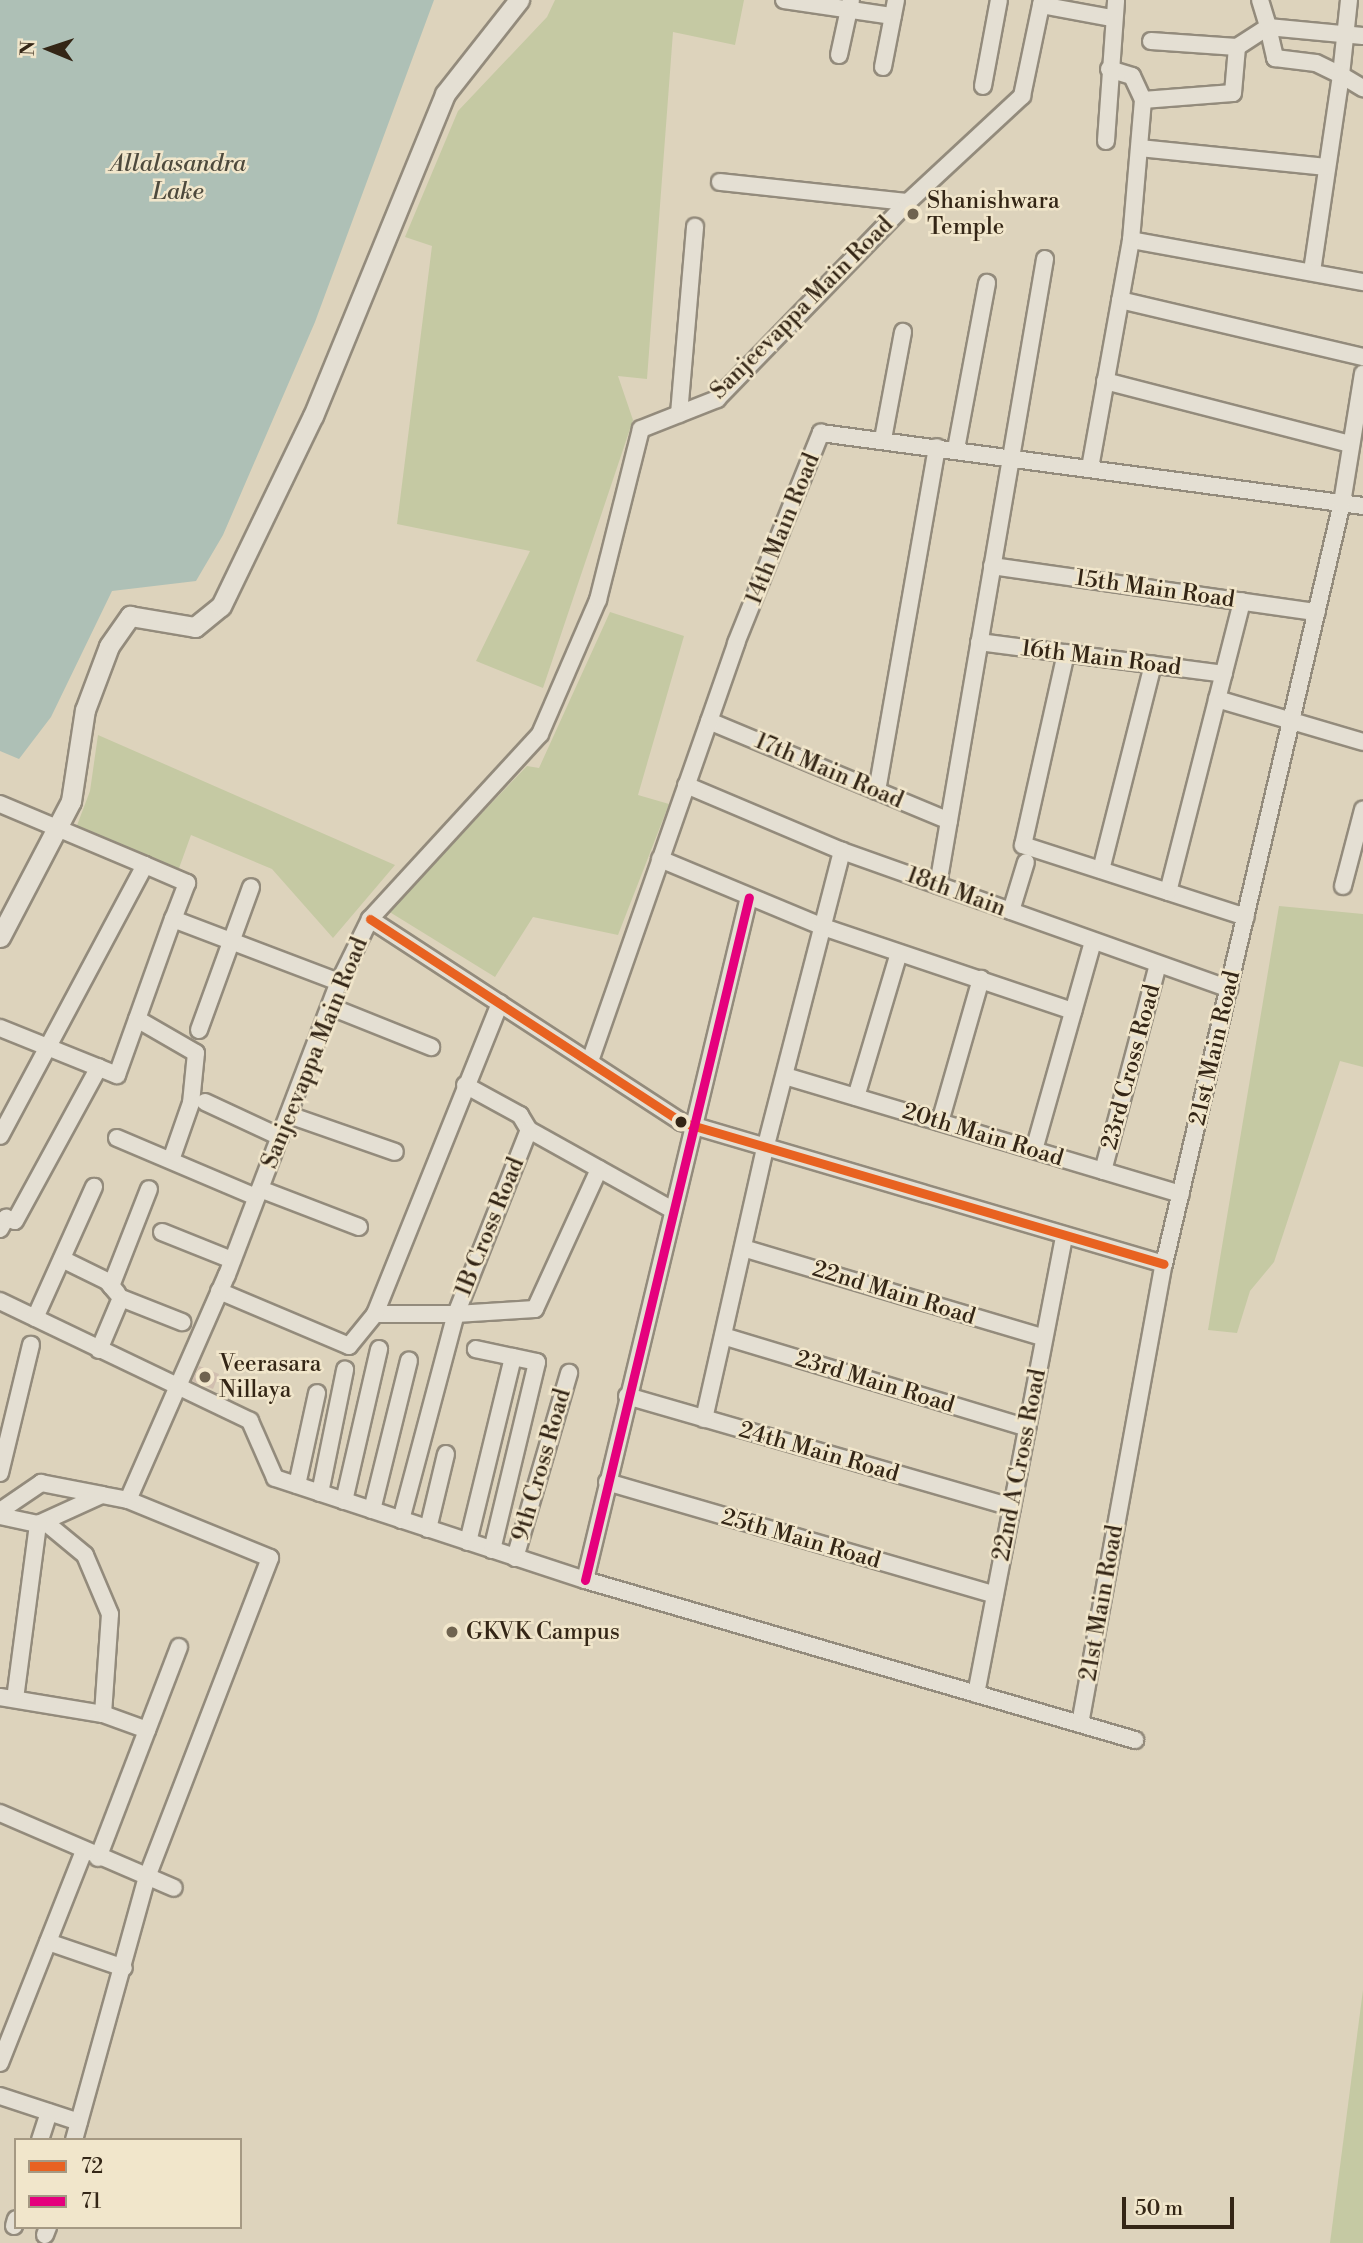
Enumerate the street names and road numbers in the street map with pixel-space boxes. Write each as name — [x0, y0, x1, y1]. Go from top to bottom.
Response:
street label: Sanjeevappa Main Road — [705, 211, 899, 405]
street label: 14th Main Road — [740, 449, 826, 609]
street label: 15th Main Road — [1073, 564, 1237, 614]
street label: 16th Main Road — [1019, 634, 1183, 682]
street label: 17th Main Road — [751, 727, 907, 815]
street label: 18th Main — [903, 861, 1009, 923]
street label: Sanjeevappa Main Road — [256, 934, 374, 1172]
street label: 21st Main Road — [1184, 968, 1246, 1128]
street label: 23rd Cross Road — [1096, 981, 1166, 1153]
street label: 20th Main Road — [899, 1097, 1067, 1173]
street label: 1B Cross Road — [450, 1153, 530, 1301]
street label: 22nd Main Road — [809, 1255, 979, 1331]
street label: 23rd Main Road — [792, 1345, 958, 1419]
street label: 22nd A Cross Road — [988, 1367, 1052, 1563]
street label: 9th Cross Road — [507, 1386, 577, 1544]
street label: 24th Main Road — [736, 1416, 902, 1488]
street label: 25th Main Road — [718, 1503, 884, 1575]
street label: 21st Main Road — [1075, 1523, 1129, 1683]

